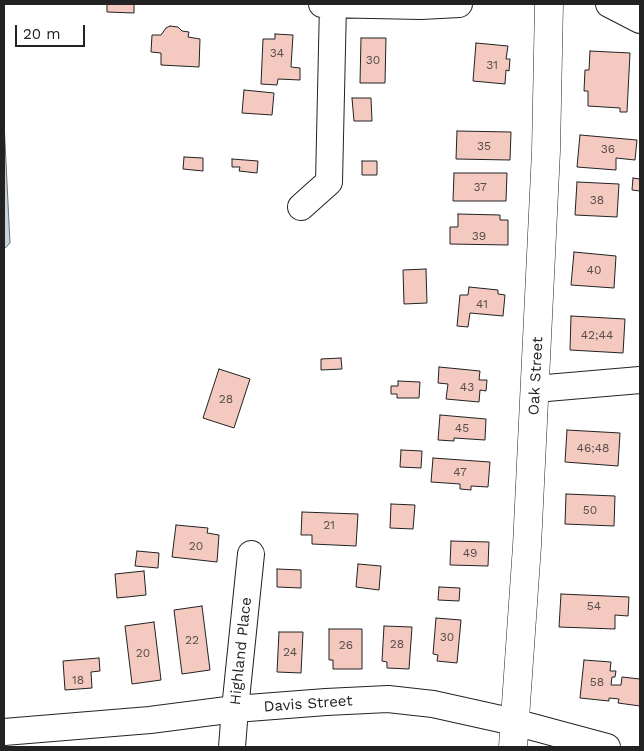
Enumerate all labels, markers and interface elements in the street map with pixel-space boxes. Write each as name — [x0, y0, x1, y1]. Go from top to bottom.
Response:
scale bar — [18, 15, 88, 47]
text: 20 m — [23, 25, 61, 43]
house number: 34 — [270, 46, 284, 60]
house number: 30 — [366, 53, 380, 67]
house number: 31 — [486, 58, 498, 72]
house number: 35 — [477, 139, 491, 153]
house number: 36 — [601, 142, 615, 156]
house number: 37 — [473, 180, 487, 194]
house number: 38 — [590, 193, 604, 207]
house number: 39 — [472, 229, 486, 243]
house number: 40 — [587, 263, 601, 277]
house number: 41 — [476, 297, 488, 311]
house number: 42;44 — [581, 328, 613, 342]
street label: Oak Street — [525, 336, 547, 416]
house number: 43 — [460, 380, 474, 394]
house number: 28 — [219, 392, 233, 406]
house number: 45 — [455, 421, 469, 435]
house number: 46;48 — [577, 441, 609, 455]
house number: 47 — [453, 465, 467, 479]
house number: 50 — [583, 503, 597, 517]
house number: 21 — [323, 518, 335, 532]
house number: 20 — [189, 539, 203, 553]
house number: 49 — [463, 546, 477, 560]
street label: Highland Place — [226, 596, 256, 706]
house number: 54 — [587, 599, 601, 613]
house number: 30 — [440, 630, 454, 644]
house number: 22 — [185, 633, 199, 647]
house number: 28 — [390, 637, 404, 651]
house number: 26 — [339, 638, 353, 652]
house number: 24 — [283, 645, 297, 659]
house number: 20 — [136, 646, 150, 660]
house number: 18 — [72, 673, 84, 687]
house number: 58 — [590, 675, 604, 689]
street label: Davis Street — [263, 692, 353, 716]

